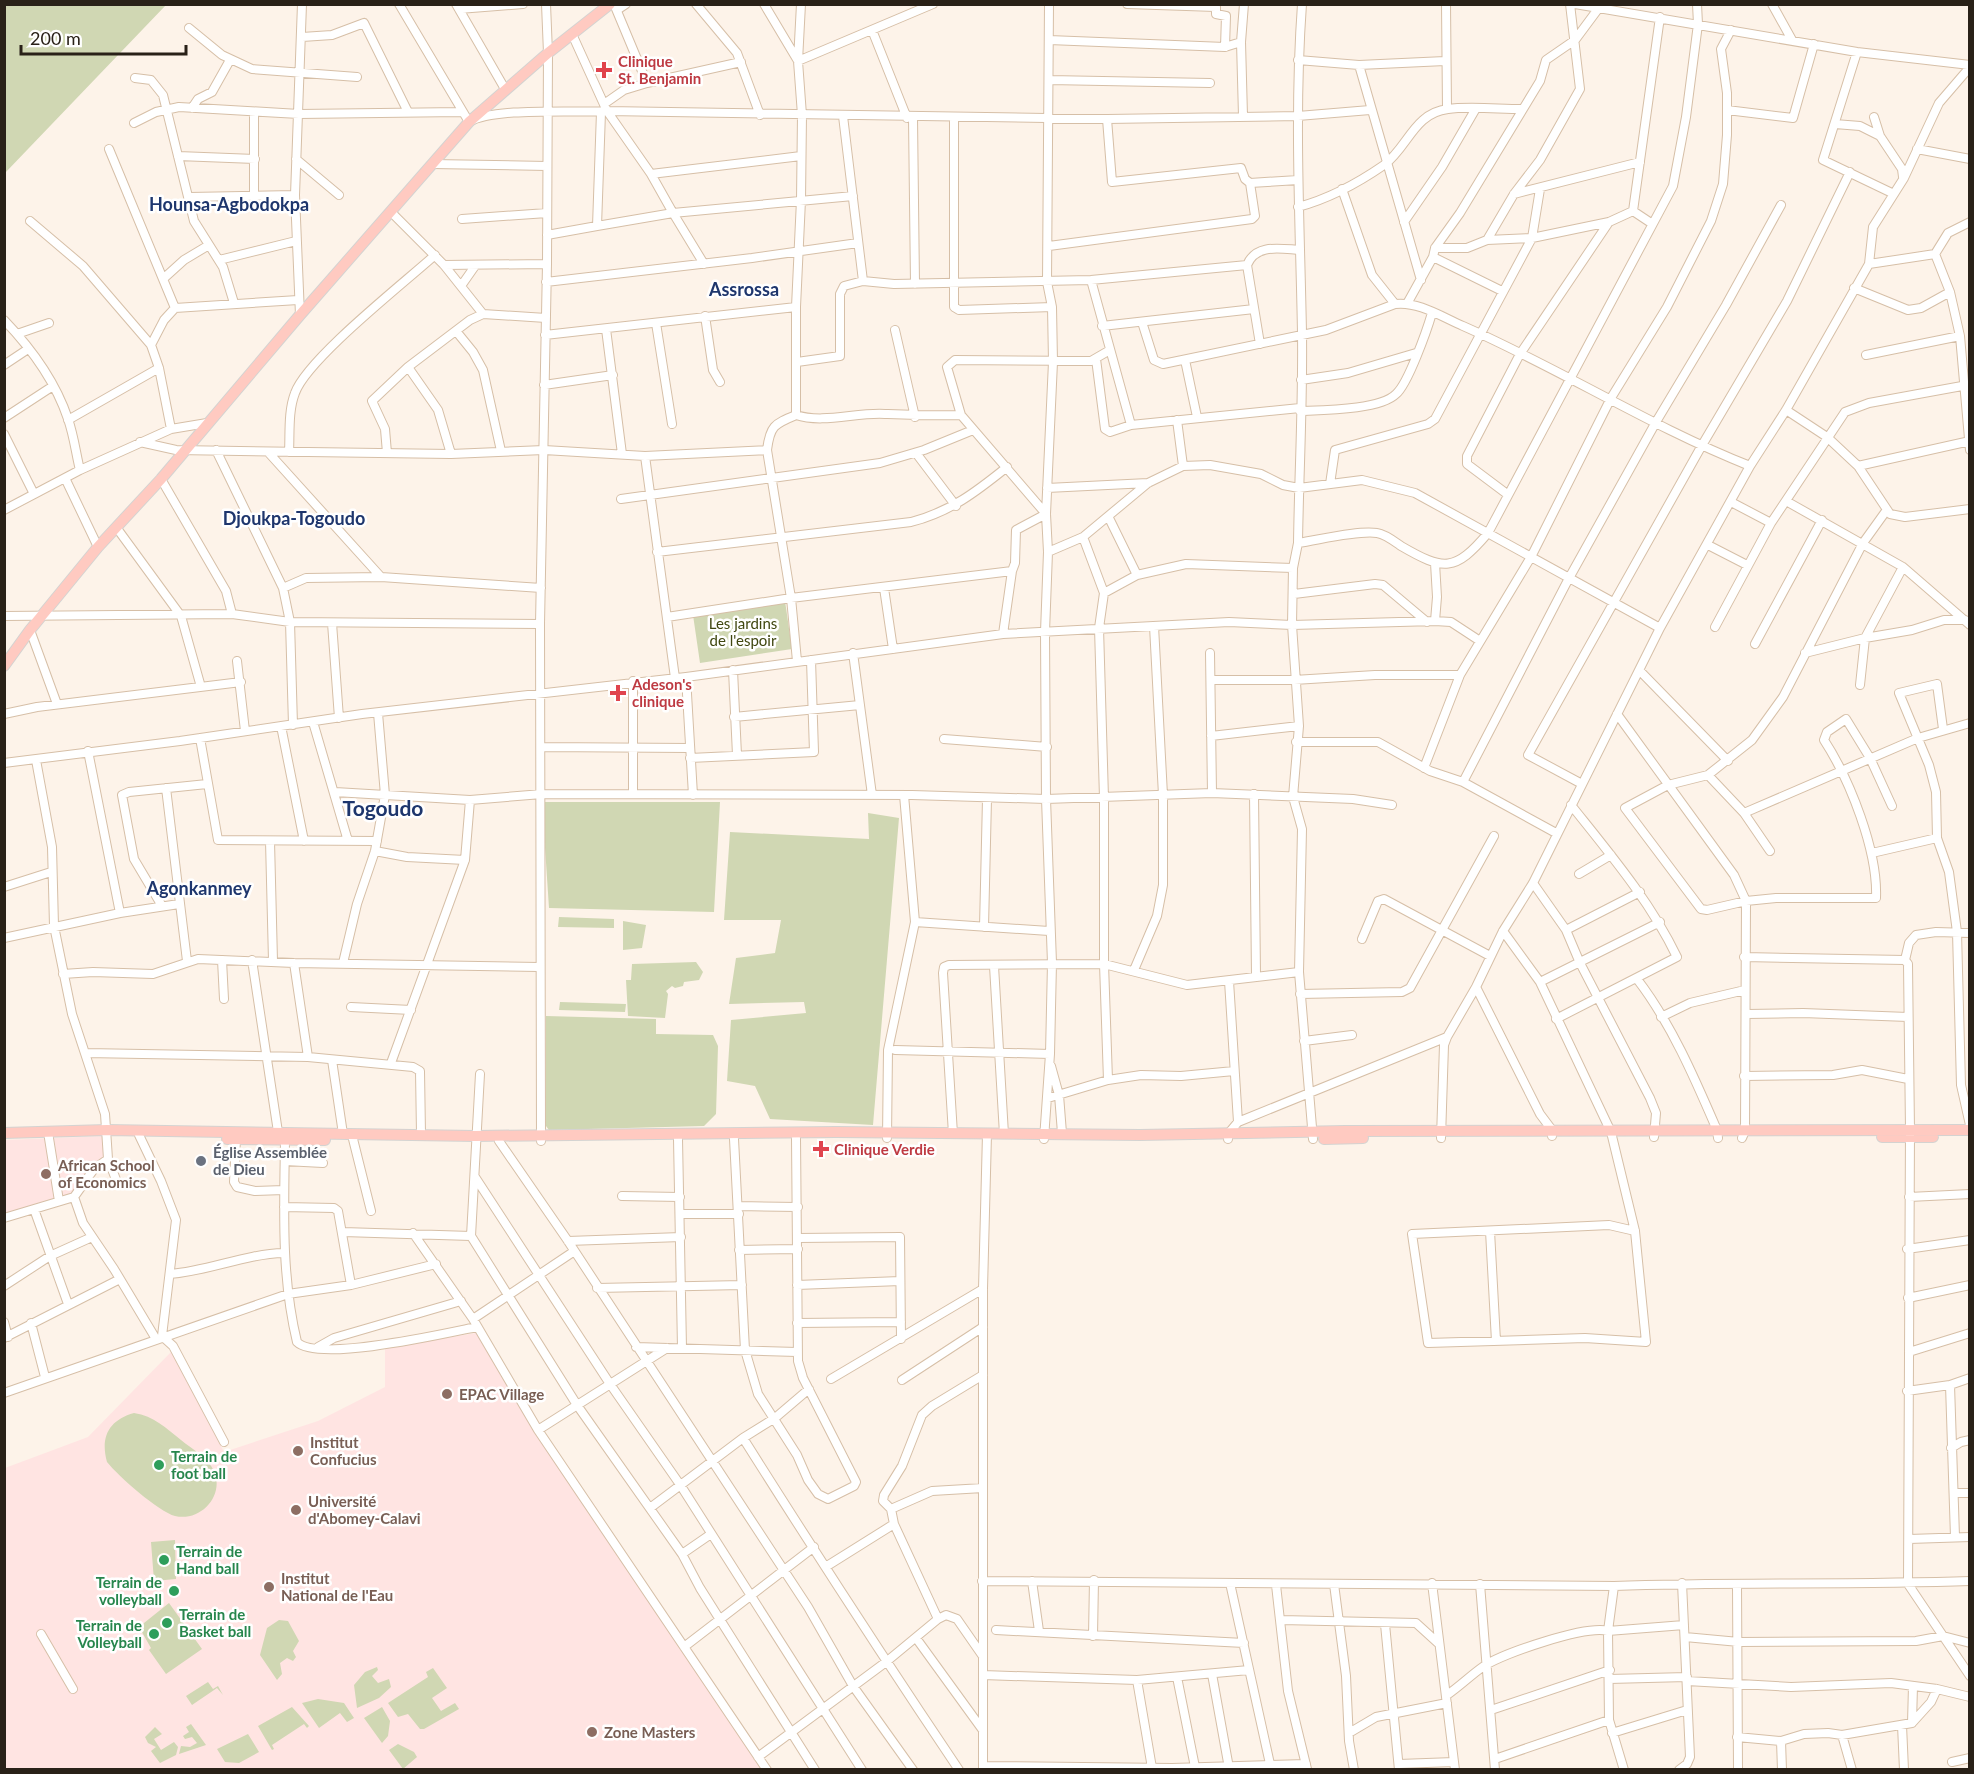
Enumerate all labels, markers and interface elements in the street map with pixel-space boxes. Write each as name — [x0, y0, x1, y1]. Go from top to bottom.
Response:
scale bar — [21, 18, 186, 56]
text: 200 m — [30, 27, 81, 49]
place label: Clinique St. Benjamin — [618, 52, 701, 87]
marker: Clinique St. Benjamin — [595, 61, 613, 79]
district label: Hounsa-Agbodokpa — [149, 193, 309, 215]
district label: Assrossa — [708, 278, 779, 300]
district label: Djoukpa-Togoudo — [223, 507, 365, 529]
park label: Les jardins de l'espoir — [709, 614, 777, 649]
place label: Adeson's clinique — [631, 675, 692, 710]
marker: Adeson's clinique — [609, 684, 627, 702]
district label: Togoudo — [343, 795, 423, 820]
district label: Agonkanmey — [145, 877, 252, 899]
marker: Clinique Verdie — [812, 1140, 830, 1158]
place label: Clinique Verdie — [834, 1140, 935, 1158]
place label: Église Assemblée de Dieu — [213, 1143, 327, 1178]
marker: Église Assemblée de Dieu — [194, 1154, 208, 1168]
place label: African School of Economics — [57, 1156, 155, 1191]
marker: African School of Economics — [39, 1167, 53, 1181]
place label: EPAC Village — [459, 1385, 544, 1403]
marker: EPAC Village — [440, 1387, 454, 1401]
place label: Institut Confucius — [310, 1433, 377, 1468]
marker: Institut Confucius — [291, 1444, 305, 1458]
place label: Terrain de foot ball — [171, 1447, 237, 1482]
marker: Terrain de foot ball — [152, 1458, 166, 1472]
place label: Université d'Abomey-Calavi — [308, 1492, 421, 1527]
marker: Université d'Abomey-Calavi — [289, 1503, 303, 1517]
place label: Terrain de Hand ball — [176, 1542, 242, 1577]
marker: Terrain de Hand ball — [157, 1553, 171, 1567]
place label: Institut National de l'Eau — [281, 1569, 393, 1604]
place label: Terrain de volleyball — [96, 1573, 162, 1608]
marker: Institut National de l'Eau — [262, 1580, 276, 1594]
marker: Terrain de volleyball — [167, 1584, 181, 1598]
place label: Terrain de Basket ball — [179, 1605, 251, 1640]
place label: Terrain de Volleyball — [76, 1616, 142, 1651]
marker: Terrain de Basket ball — [160, 1616, 174, 1630]
marker: Terrain de Volleyball — [147, 1627, 161, 1641]
place label: Zone Masters — [604, 1723, 696, 1741]
marker: Zone Masters — [585, 1725, 599, 1739]

